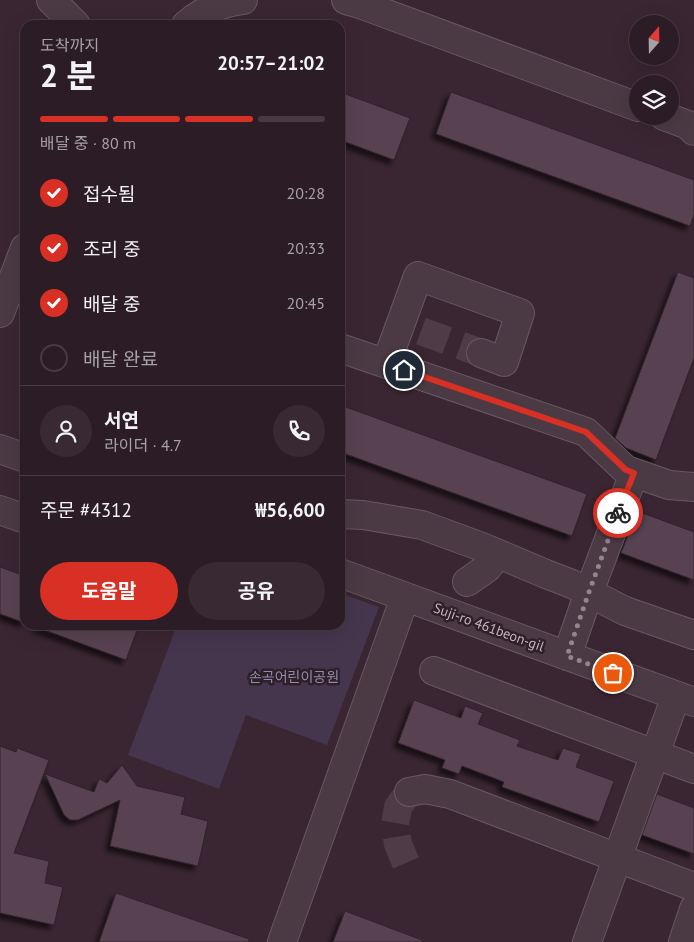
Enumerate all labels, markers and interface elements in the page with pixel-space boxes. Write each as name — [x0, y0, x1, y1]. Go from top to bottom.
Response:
north arrow — [629, 15, 679, 65]
map controls — [629, 15, 679, 125]
text: 도착까지 — [40, 35, 99, 55]
text: 20:57–21:02 — [217, 51, 325, 75]
text: 2 분 — [40, 54, 96, 96]
button: layers — [629, 75, 679, 125]
text: 배달 중 · 80 m — [40, 133, 136, 153]
icon: check — [40, 179, 68, 207]
text: 접수됨 — [83, 182, 135, 206]
text: 20:28 — [287, 183, 325, 203]
icon: check — [40, 234, 68, 262]
text: 조리 중 — [83, 237, 141, 261]
text: 20:33 — [287, 238, 325, 258]
icon: check — [40, 289, 68, 317]
text: 배달 중 — [83, 292, 141, 316]
text: 20:45 — [287, 293, 325, 313]
text: 배달 완료 — [83, 347, 158, 371]
pin — [383, 349, 425, 391]
icon: home — [390, 356, 418, 384]
button: person — [40, 405, 92, 457]
button: phone — [273, 405, 325, 457]
text: 서연 — [104, 408, 139, 432]
text: 라이더 · 4.7 — [104, 435, 182, 455]
courier — [593, 488, 643, 538]
text: 주문 #4312 — [40, 498, 132, 522]
text: ₩56,600 — [255, 498, 325, 522]
icon: bike — [604, 499, 632, 527]
button: 도움말 — [40, 562, 178, 620]
button: 공유 — [188, 562, 325, 620]
street label: Suji-ro 461beon-gil — [431, 599, 547, 655]
pin — [592, 652, 634, 694]
icon: bag — [599, 659, 627, 687]
park label: 손곡어린이공원 — [249, 668, 339, 686]

